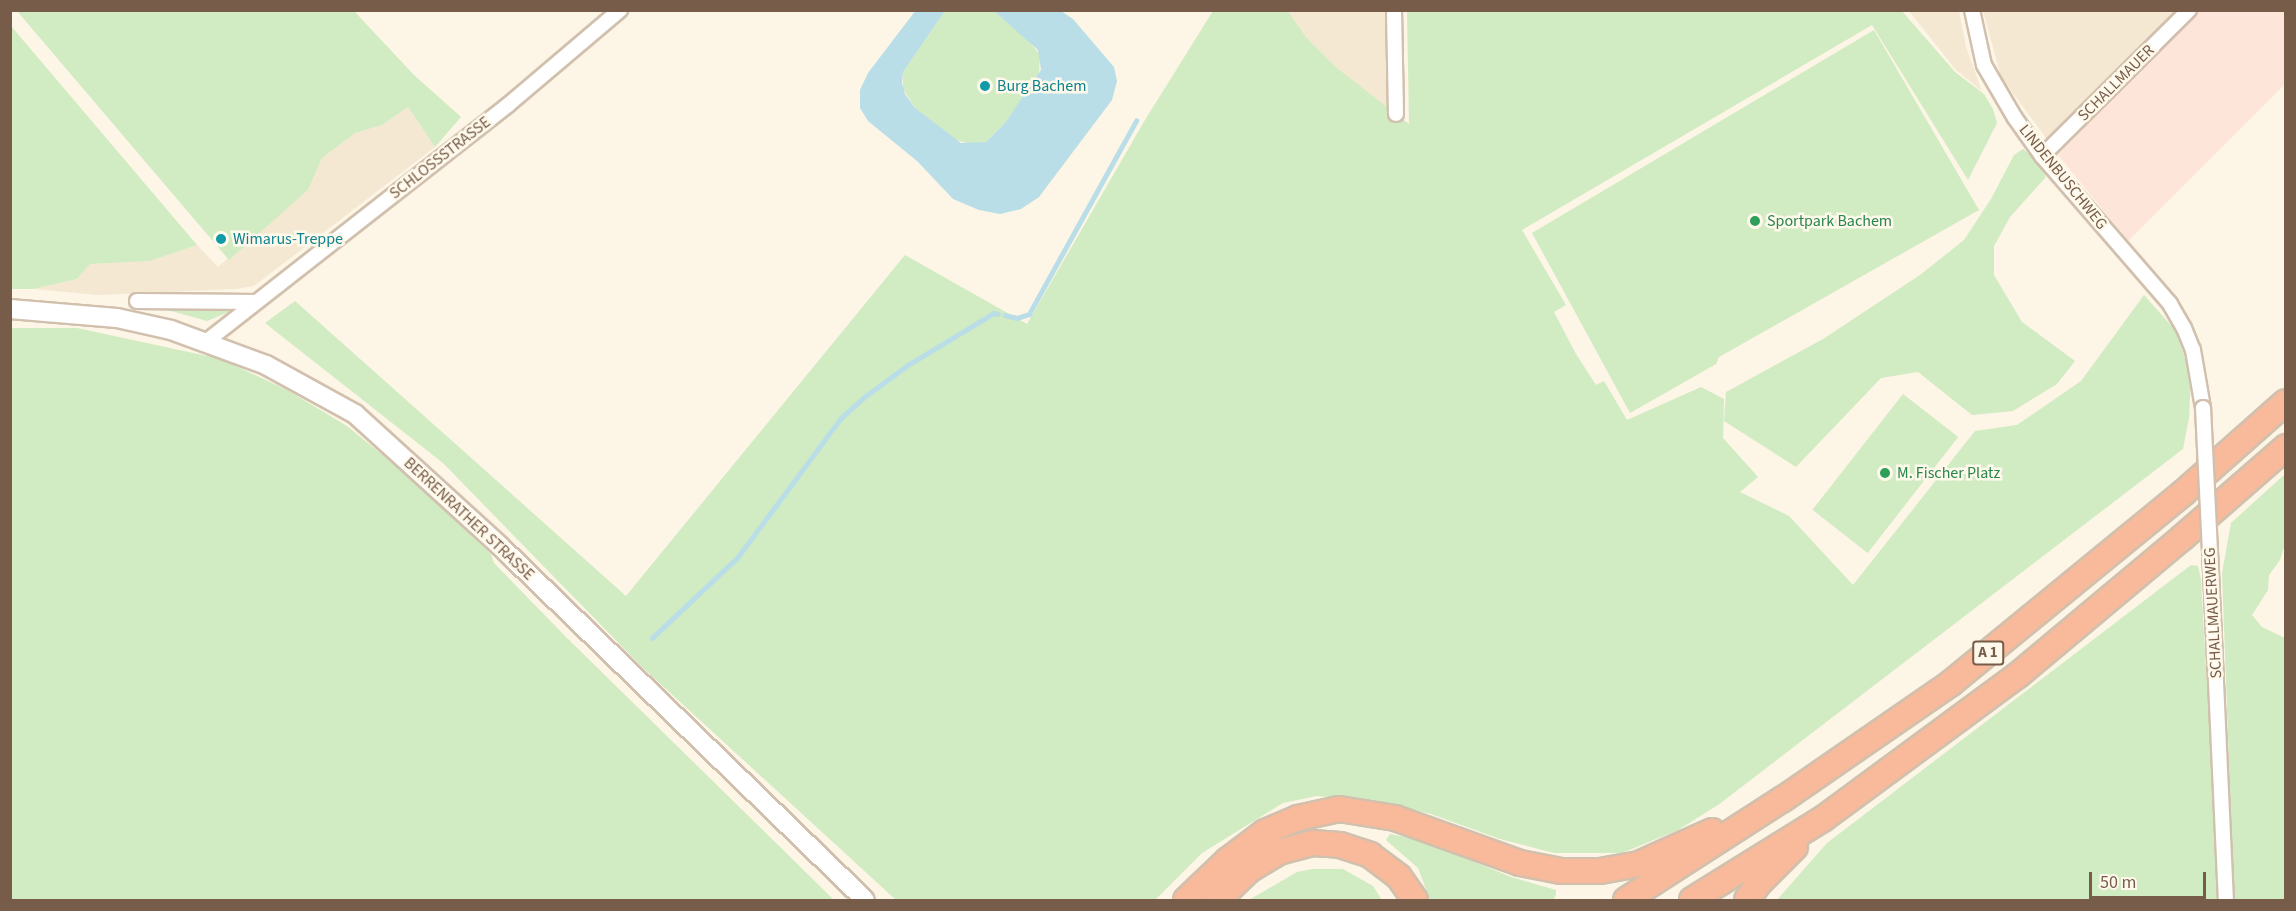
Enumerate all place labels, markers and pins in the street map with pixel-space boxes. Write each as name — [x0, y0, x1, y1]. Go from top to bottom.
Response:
place label: Burg Bachem — [997, 76, 1086, 96]
marker: Burg Bachem — [978, 79, 992, 93]
place label: Sportpark Bachem — [1767, 211, 1892, 231]
marker: Sportpark Bachem — [1748, 214, 1762, 228]
place label: Wimarus-Treppe — [233, 229, 343, 249]
marker: Wimarus-Treppe — [214, 232, 228, 246]
place label: M. Fischer Platz — [1897, 463, 2000, 483]
marker: M. Fischer Platz — [1878, 466, 1892, 480]

